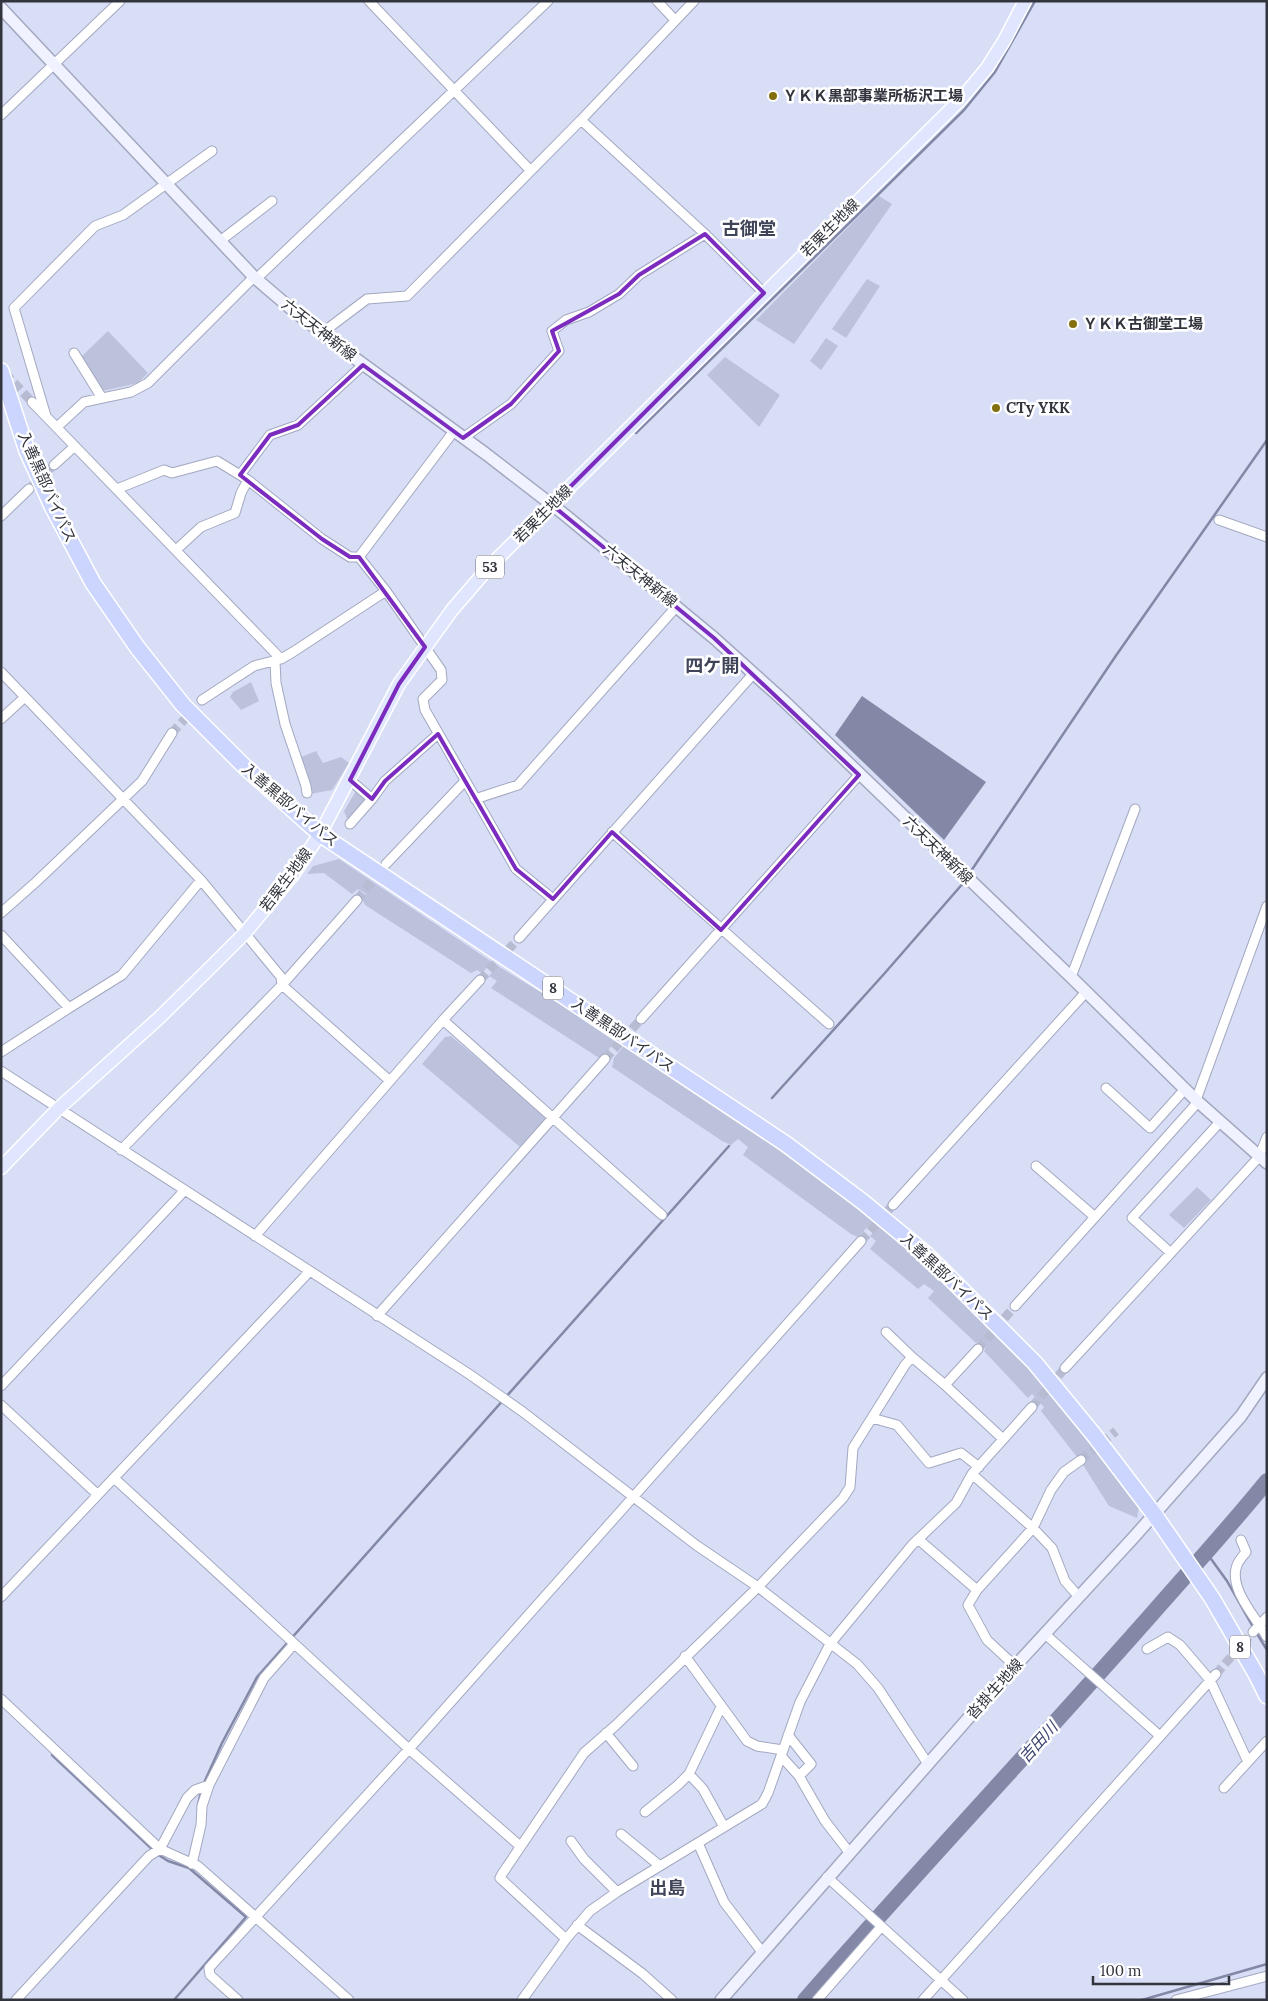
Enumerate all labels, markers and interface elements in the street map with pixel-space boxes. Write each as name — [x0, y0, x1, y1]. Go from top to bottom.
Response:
place label: ＹＫＫ黒部事業所栃沢工場 — [783, 86, 963, 105]
marker: ＹＫＫ黒部事業所栃沢工場 — [767, 90, 779, 102]
street label: 若栗生地線 — [796, 194, 863, 261]
district label: 古御堂 — [722, 217, 776, 240]
street label: 六天天神新線 — [278, 294, 361, 365]
place label: ＹＫＫ古御堂工場 — [1083, 314, 1203, 333]
marker: ＹＫＫ古御堂工場 — [1067, 318, 1079, 330]
place label: CTy YKK — [1006, 398, 1070, 417]
marker: CTy YKK — [990, 402, 1002, 414]
street label: 入善黒部バイパス — [14, 428, 80, 545]
street label: 若栗生地線 — [509, 480, 576, 547]
street label: 六天天神新線 — [599, 540, 681, 611]
road number: 53 — [476, 556, 504, 578]
district label: 四ケ開 — [685, 654, 739, 677]
street label: 入善黒部バイパス — [238, 759, 342, 850]
street label: 六天天神新線 — [899, 812, 977, 888]
street label: 若栗生地線 — [255, 844, 316, 915]
road number: 8 — [543, 976, 563, 1000]
street label: 入善黒部バイパス — [568, 993, 678, 1076]
street label: 入善黒部バイパス — [897, 1229, 998, 1324]
road number: 8 — [1230, 1635, 1250, 1658]
street label: 沓掛生地線 — [962, 1654, 1027, 1723]
water label: 吉田川 — [1015, 1716, 1063, 1767]
district label: 出島 — [649, 1876, 685, 1899]
scale bar — [1093, 1954, 1229, 1986]
text: 100 m — [1100, 1961, 1141, 1980]

